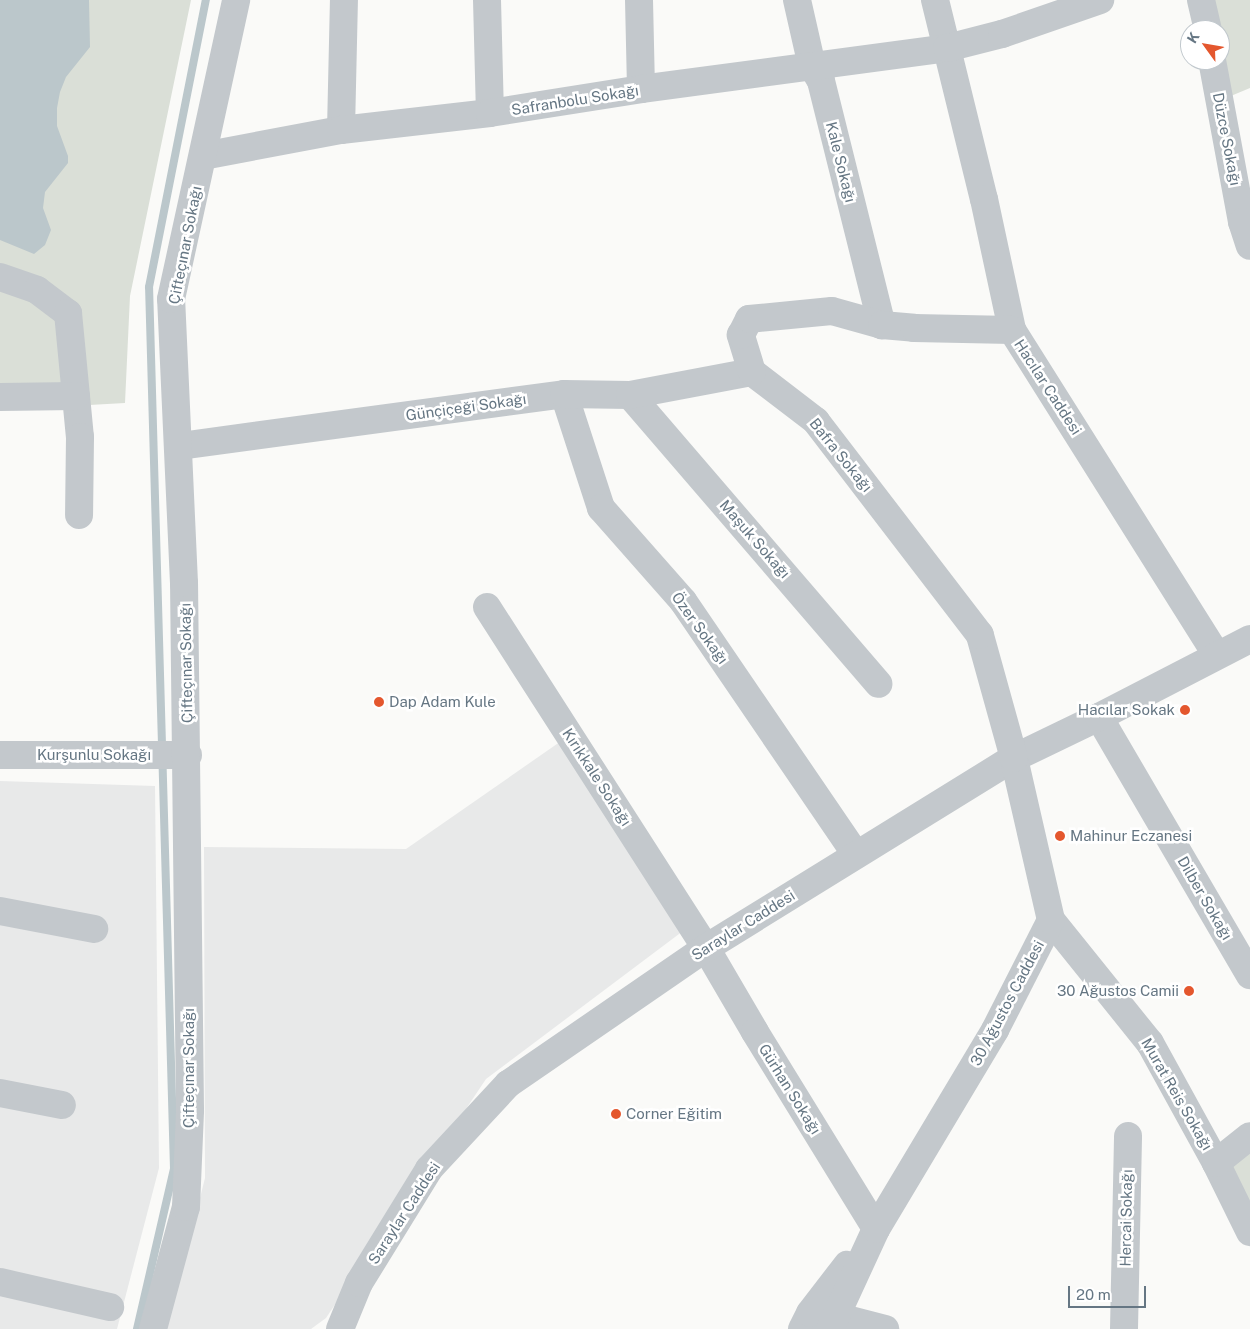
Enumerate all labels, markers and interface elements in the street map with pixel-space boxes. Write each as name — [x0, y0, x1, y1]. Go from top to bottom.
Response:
north arrow — [1180, 20, 1230, 70]
text: K — [1184, 29, 1203, 46]
street label: Safranbolu Sokağı — [510, 81, 640, 119]
street label: Düzce Sokağı — [1209, 91, 1245, 187]
street label: Kale Sokağı — [822, 120, 860, 204]
street label: Çifteçınar Sokağı — [165, 184, 205, 306]
street label: Hacılar Caddesi — [1011, 336, 1085, 438]
street label: Günçiçeği Sokağı — [405, 390, 527, 424]
street label: Bafra Sokağı — [806, 415, 876, 495]
street label: Maşuk Sokağı — [716, 496, 794, 582]
street label: Özer Sokağı — [668, 589, 732, 667]
street label: Çifteçınar Sokağı — [176, 603, 196, 723]
place label: Dap Adam Kule — [389, 693, 496, 711]
marker: Dap Adam Kule — [373, 696, 385, 708]
place label: Hacılar Sokak — [1078, 701, 1175, 719]
marker: Hacılar Sokak — [1179, 704, 1191, 716]
street label: Kırıkkale Sokağı — [559, 725, 635, 829]
street label: Kurşunlu Sokağı — [37, 746, 151, 764]
place label: Mahinur Eczanesi — [1070, 827, 1192, 845]
marker: Mahinur Eczanesi — [1054, 830, 1066, 842]
street label: Dilber Sokağı — [1174, 853, 1236, 943]
street label: Saraylar Caddesi — [688, 886, 798, 964]
street label: 30 Ağustos Caddesi — [966, 937, 1048, 1069]
place label: 30 Ağustos Camii — [1057, 982, 1179, 1000]
marker: 30 Ağustos Camii — [1183, 985, 1195, 997]
street label: Çifteçınar Sokağı — [180, 1008, 198, 1128]
street label: Murat Reis Sokağı — [1138, 1035, 1216, 1153]
street label: Gürhan Sokağı — [755, 1041, 825, 1137]
place label: Corner Eğitim — [626, 1105, 722, 1123]
marker: Corner Eğitim — [610, 1108, 622, 1120]
street label: Saraylar Caddesi — [364, 1158, 444, 1268]
street label: Hercai Sokağı — [1116, 1169, 1136, 1267]
scale bar — [1070, 1276, 1148, 1308]
text: 20 m — [1076, 1286, 1111, 1303]

